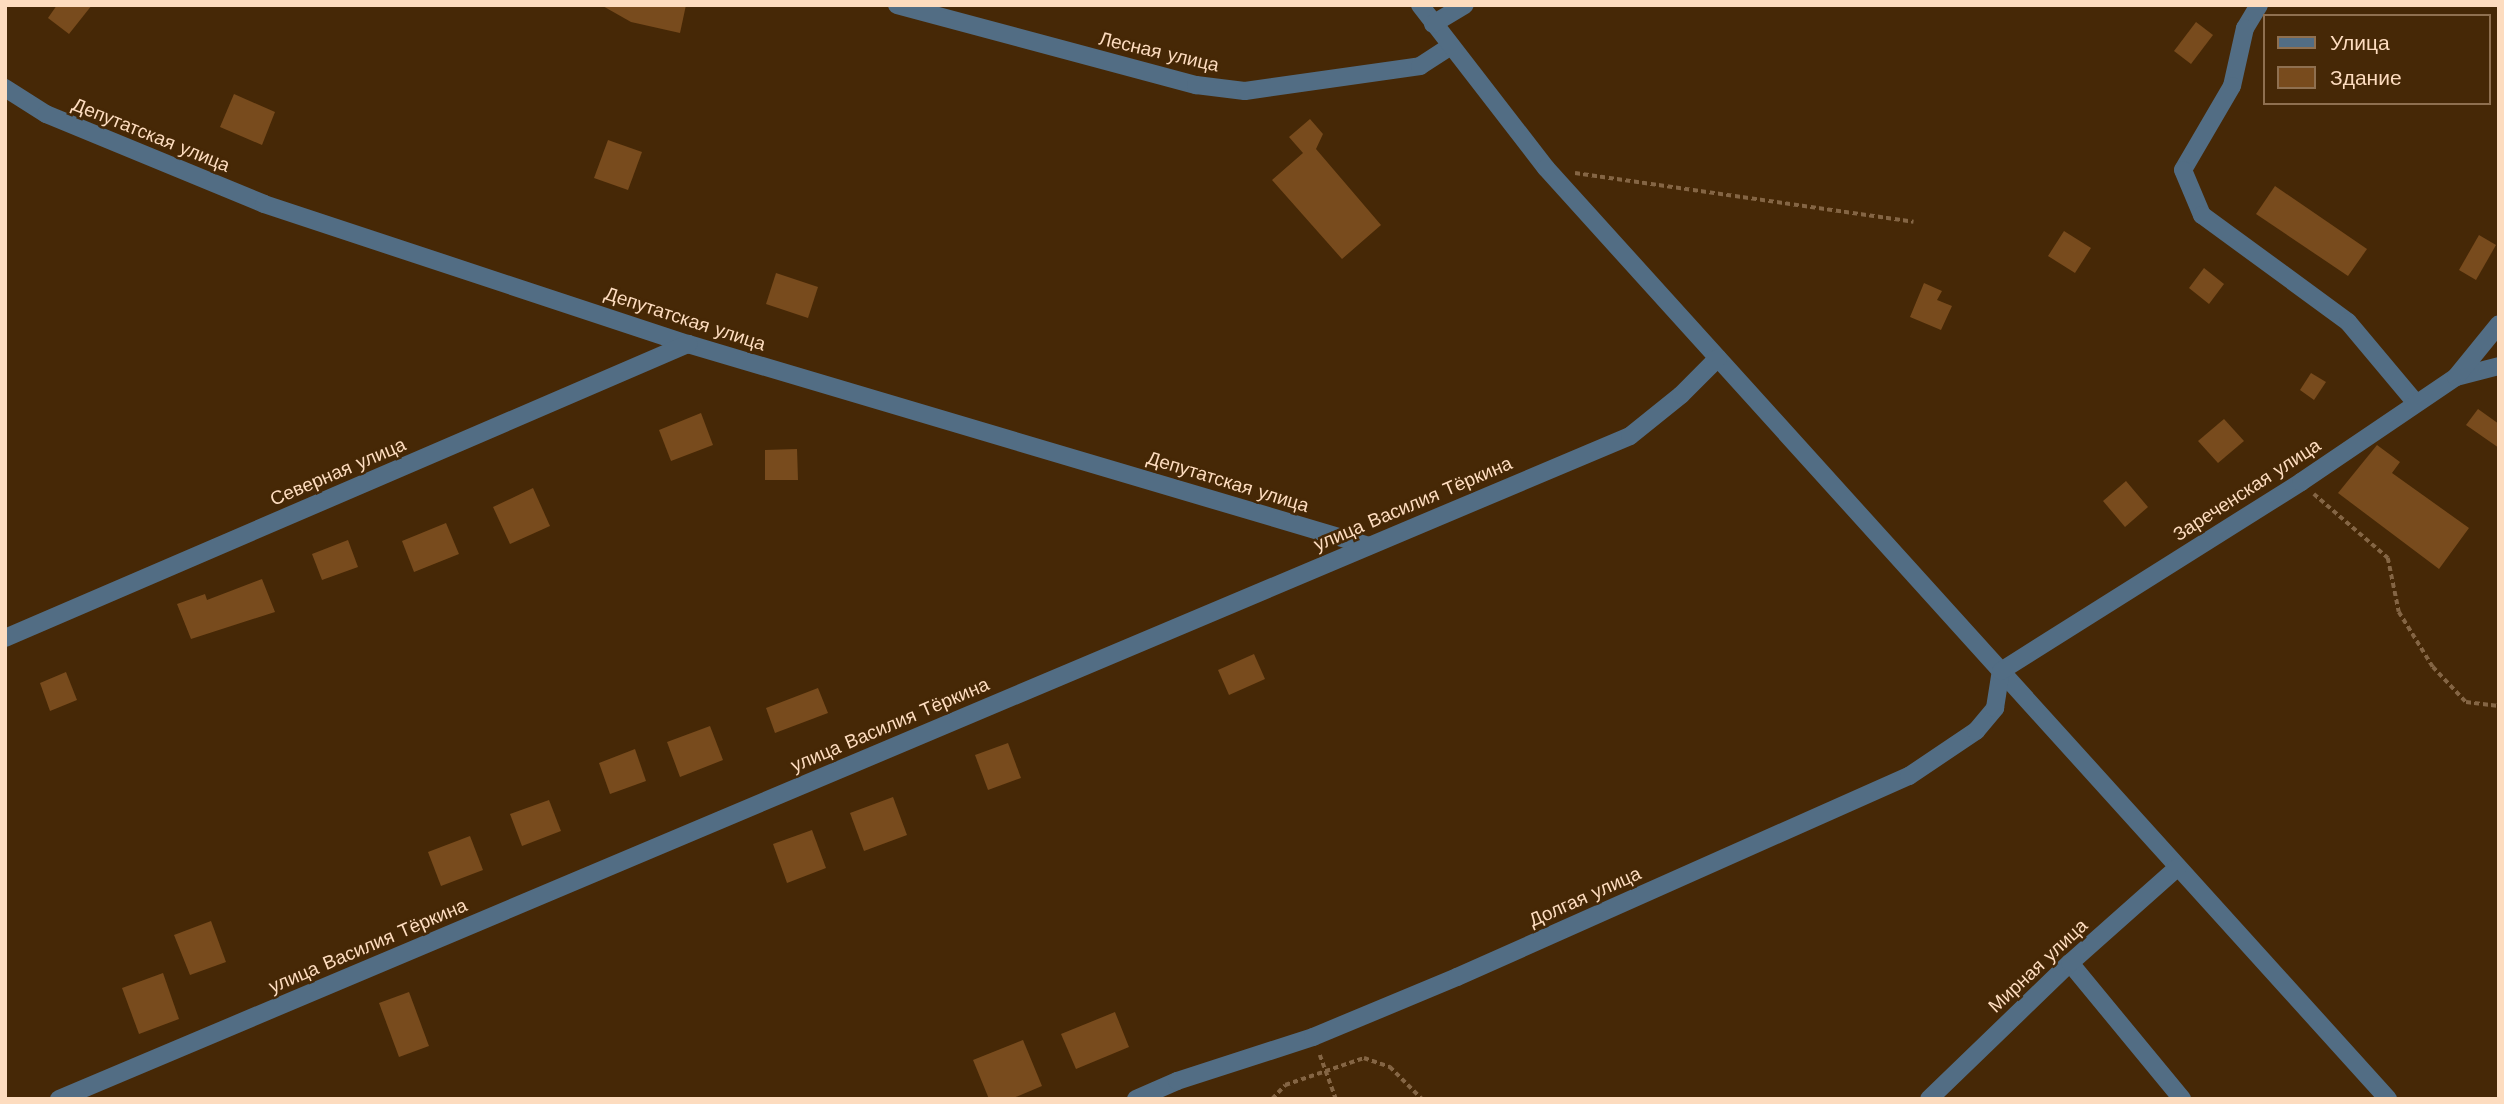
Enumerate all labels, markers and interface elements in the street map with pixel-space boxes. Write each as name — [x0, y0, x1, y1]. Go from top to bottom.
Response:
legend — [2262, 14, 2490, 105]
street label: Лесная улица — [1097, 27, 1221, 77]
text: Улица — [2330, 30, 2390, 55]
text: Здание — [2330, 65, 2402, 90]
street label: Депутатская улица — [69, 93, 233, 177]
street label: Депутатская улица — [602, 282, 768, 356]
street label: Северная улица — [267, 433, 409, 511]
street label: Зареченская улица — [2169, 434, 2325, 546]
street label: Депутатская улица — [1144, 447, 1312, 517]
street label: улица Василия Тёркина — [1310, 452, 1516, 556]
street label: улица Василия Тёркина — [787, 673, 993, 777]
street label: Долгая улица — [1525, 862, 1645, 932]
street label: улица Василия Тёркина — [265, 894, 471, 998]
street label: Мирная улица — [1984, 914, 2092, 1018]

